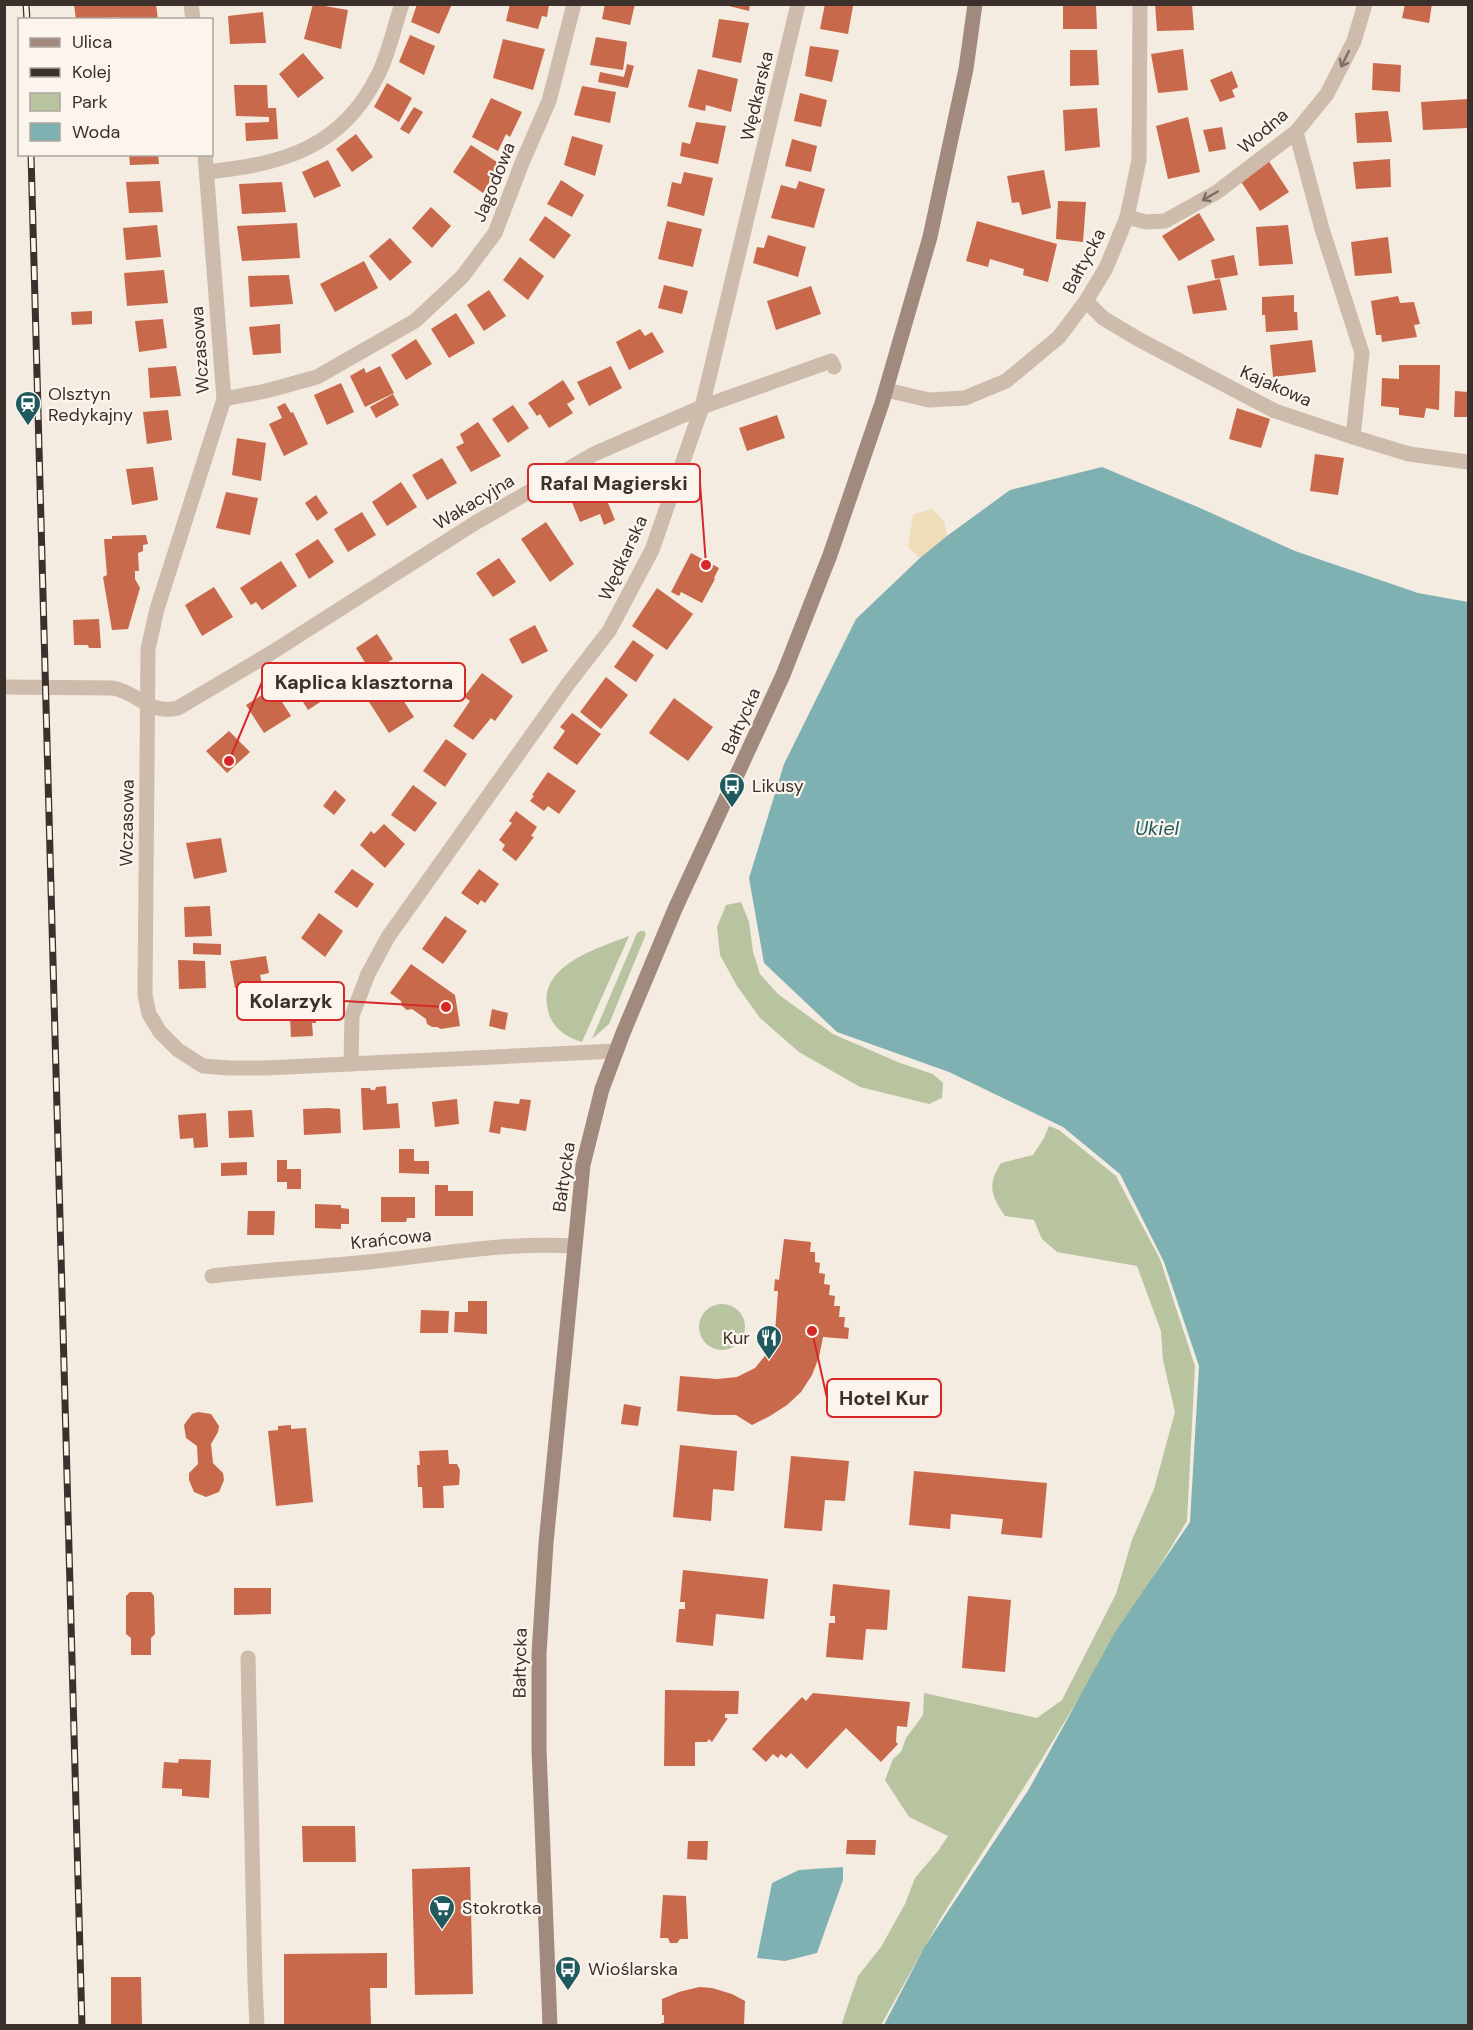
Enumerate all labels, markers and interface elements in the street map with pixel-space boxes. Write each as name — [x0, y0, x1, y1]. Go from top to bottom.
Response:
legend — [18, 18, 213, 156]
text: Ulica — [72, 30, 112, 54]
street label: Wędkarska — [735, 49, 779, 143]
one-way arrow — [1338, 50, 1350, 68]
text: Kolej — [72, 60, 111, 84]
text: Park — [72, 90, 108, 114]
street label: Wodna — [1233, 103, 1293, 159]
text: Woda — [72, 120, 120, 144]
street label: Jagodowa — [467, 139, 521, 225]
one-way arrow — [1202, 190, 1219, 202]
street label: Bałtycka — [1057, 224, 1111, 298]
street label: Wczasowa — [185, 306, 215, 394]
street label: Kajakowa — [1236, 360, 1316, 412]
place label: Olsztyn Redykajny — [48, 382, 133, 427]
station icon: Olsztyn Redykajny — [13, 389, 43, 427]
callout: Rafal Magierski — [528, 464, 700, 502]
street label: Wakacyjna — [429, 469, 519, 535]
text: Rafal Magierski — [540, 470, 688, 496]
street label: Wędkarska — [593, 512, 653, 604]
callout: Kaplica klasztorna — [262, 663, 465, 701]
text: Kaplica klasztorna — [275, 669, 453, 695]
street label: Bałtycka — [716, 684, 766, 758]
bus stop icon: Likusy — [717, 771, 747, 809]
place label: Likusy — [752, 774, 804, 798]
street label: Wczasowa — [114, 779, 140, 867]
water label: Ukiel — [1135, 815, 1180, 841]
callout: Kolarzyk — [237, 982, 344, 1020]
text: Kolarzyk — [249, 988, 333, 1014]
street label: Bałtycka — [547, 1140, 581, 1214]
street label: Krańcowa — [349, 1223, 433, 1255]
restaurant icon: Kur — [754, 1323, 784, 1361]
place label: Kur — [723, 1326, 750, 1350]
callout: Hotel Kur — [827, 1379, 941, 1417]
text: Hotel Kur — [839, 1385, 929, 1411]
street label: Bałtycka — [507, 1628, 533, 1698]
supermarket icon: Stokrotka — [427, 1893, 457, 1931]
place label: Stokrotka — [462, 1896, 541, 1920]
bus stop icon: Wioślarska — [553, 1954, 583, 1992]
place label: Wioślarska — [588, 1957, 678, 1981]

